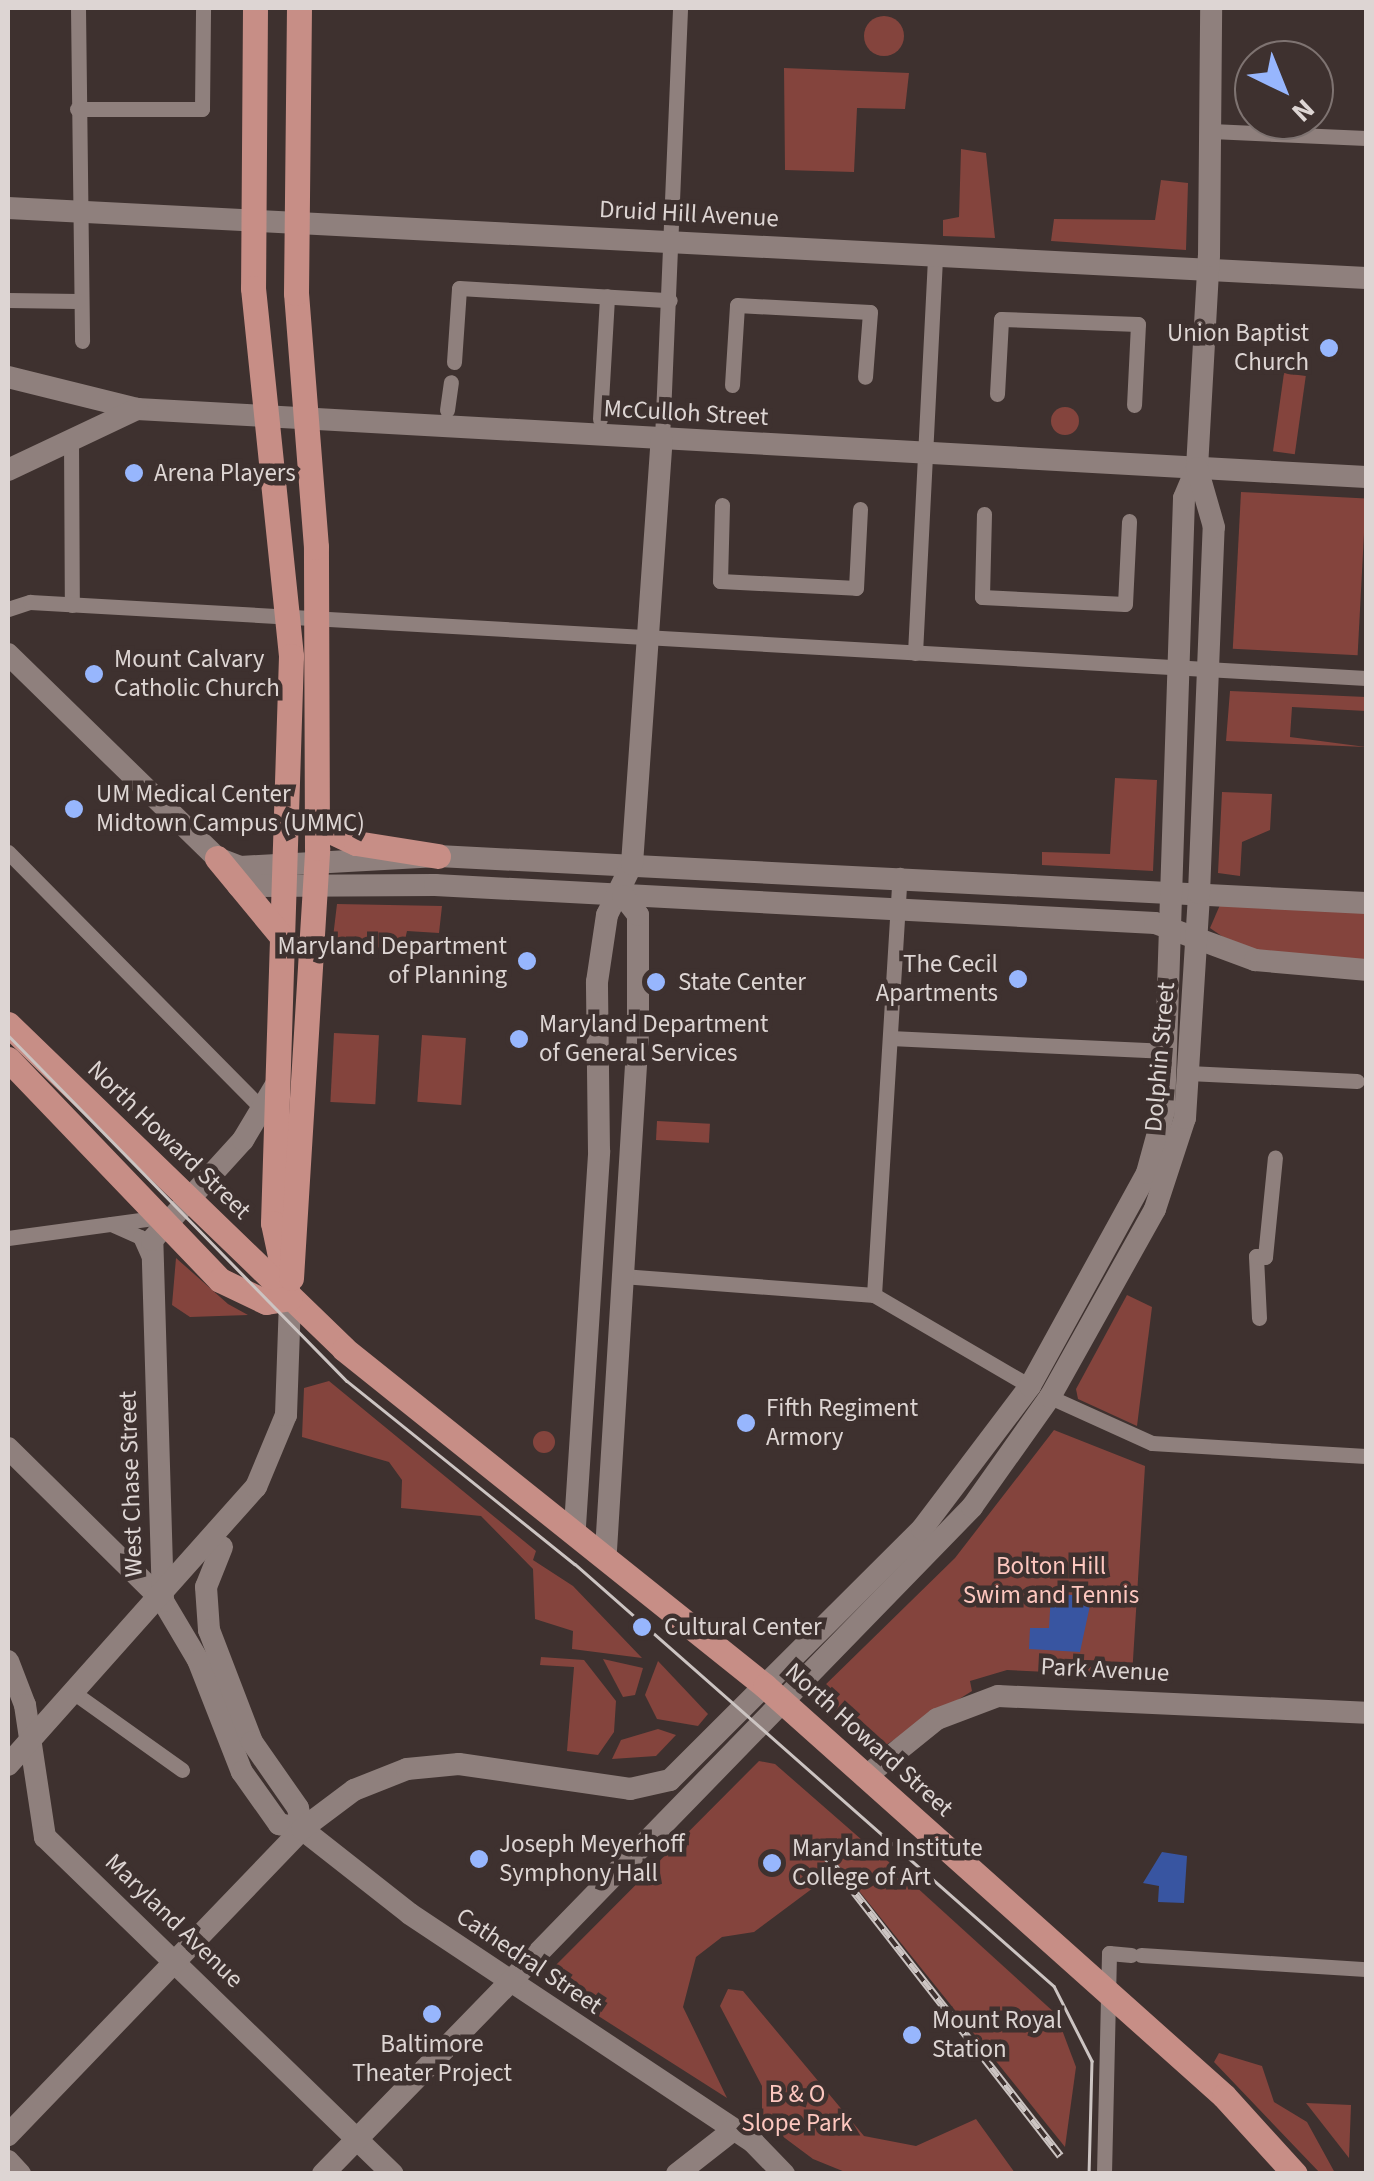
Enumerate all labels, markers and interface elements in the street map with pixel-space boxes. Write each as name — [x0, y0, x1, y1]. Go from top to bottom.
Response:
north arrow — [1234, 40, 1334, 140]
text: N — [1283, 89, 1324, 131]
street label: Druid Hill Avenue — [598, 194, 780, 234]
place label: Union Baptist Church — [1167, 319, 1309, 378]
marker: Union Baptist Church — [1318, 337, 1340, 359]
street label: McCulloh Street — [603, 394, 769, 432]
place label: Arena Players — [154, 458, 296, 488]
marker: Arena Players — [123, 462, 145, 484]
place label: Mount Calvary Catholic Church — [114, 645, 280, 704]
marker: Mount Calvary Catholic Church — [83, 663, 105, 685]
place label: UM Medical Center Midtown Campus (UMMC) — [96, 780, 365, 839]
marker: UM Medical Center Midtown Campus (UMMC) — [61, 796, 87, 822]
place label: Maryland Department of Planning — [277, 932, 507, 991]
marker: Maryland Department of Planning — [516, 950, 538, 972]
place label: The Cecil Apartments — [876, 950, 998, 1009]
place label: State Center — [678, 967, 806, 997]
marker: The Cecil Apartments — [1007, 968, 1029, 990]
marker: State Center — [643, 969, 669, 995]
street label: Dolphin Street — [1139, 981, 1181, 1133]
place label: Maryland Department of General Services — [539, 1010, 769, 1069]
marker: Maryland Department of General Services — [508, 1028, 530, 1050]
street label: North Howard Street — [81, 1054, 257, 1226]
street label: West Chase Street — [113, 1390, 149, 1578]
place label: Fifth Regiment Armory — [766, 1394, 918, 1453]
marker: Fifth Regiment Armory — [735, 1412, 757, 1434]
park label: Bolton Hill Swim and Tennis — [963, 1552, 1139, 1611]
place label: Cultural Center — [664, 1612, 822, 1642]
marker: Cultural Center — [629, 1614, 655, 1640]
street label: Park Avenue — [1040, 1652, 1170, 1688]
street label: North Howard Street — [779, 1657, 959, 1823]
place label: Joseph Meyerhoff Symphony Hall — [499, 1830, 685, 1889]
place label: Maryland Institute College of Art — [792, 1834, 983, 1893]
street label: Maryland Avenue — [99, 1848, 249, 1994]
marker: Joseph Meyerhoff Symphony Hall — [468, 1848, 490, 1870]
marker: Maryland Institute College of Art — [761, 1852, 783, 1874]
street label: Cathedral Street — [450, 1901, 608, 2021]
marker: Baltimore Theater Project — [421, 2003, 443, 2025]
place label: Mount Royal Station — [932, 2006, 1062, 2065]
marker: Mount Royal Station — [901, 2024, 923, 2046]
place label: Baltimore Theater Project — [352, 2030, 512, 2089]
park label: B & O Slope Park — [741, 2080, 853, 2139]

